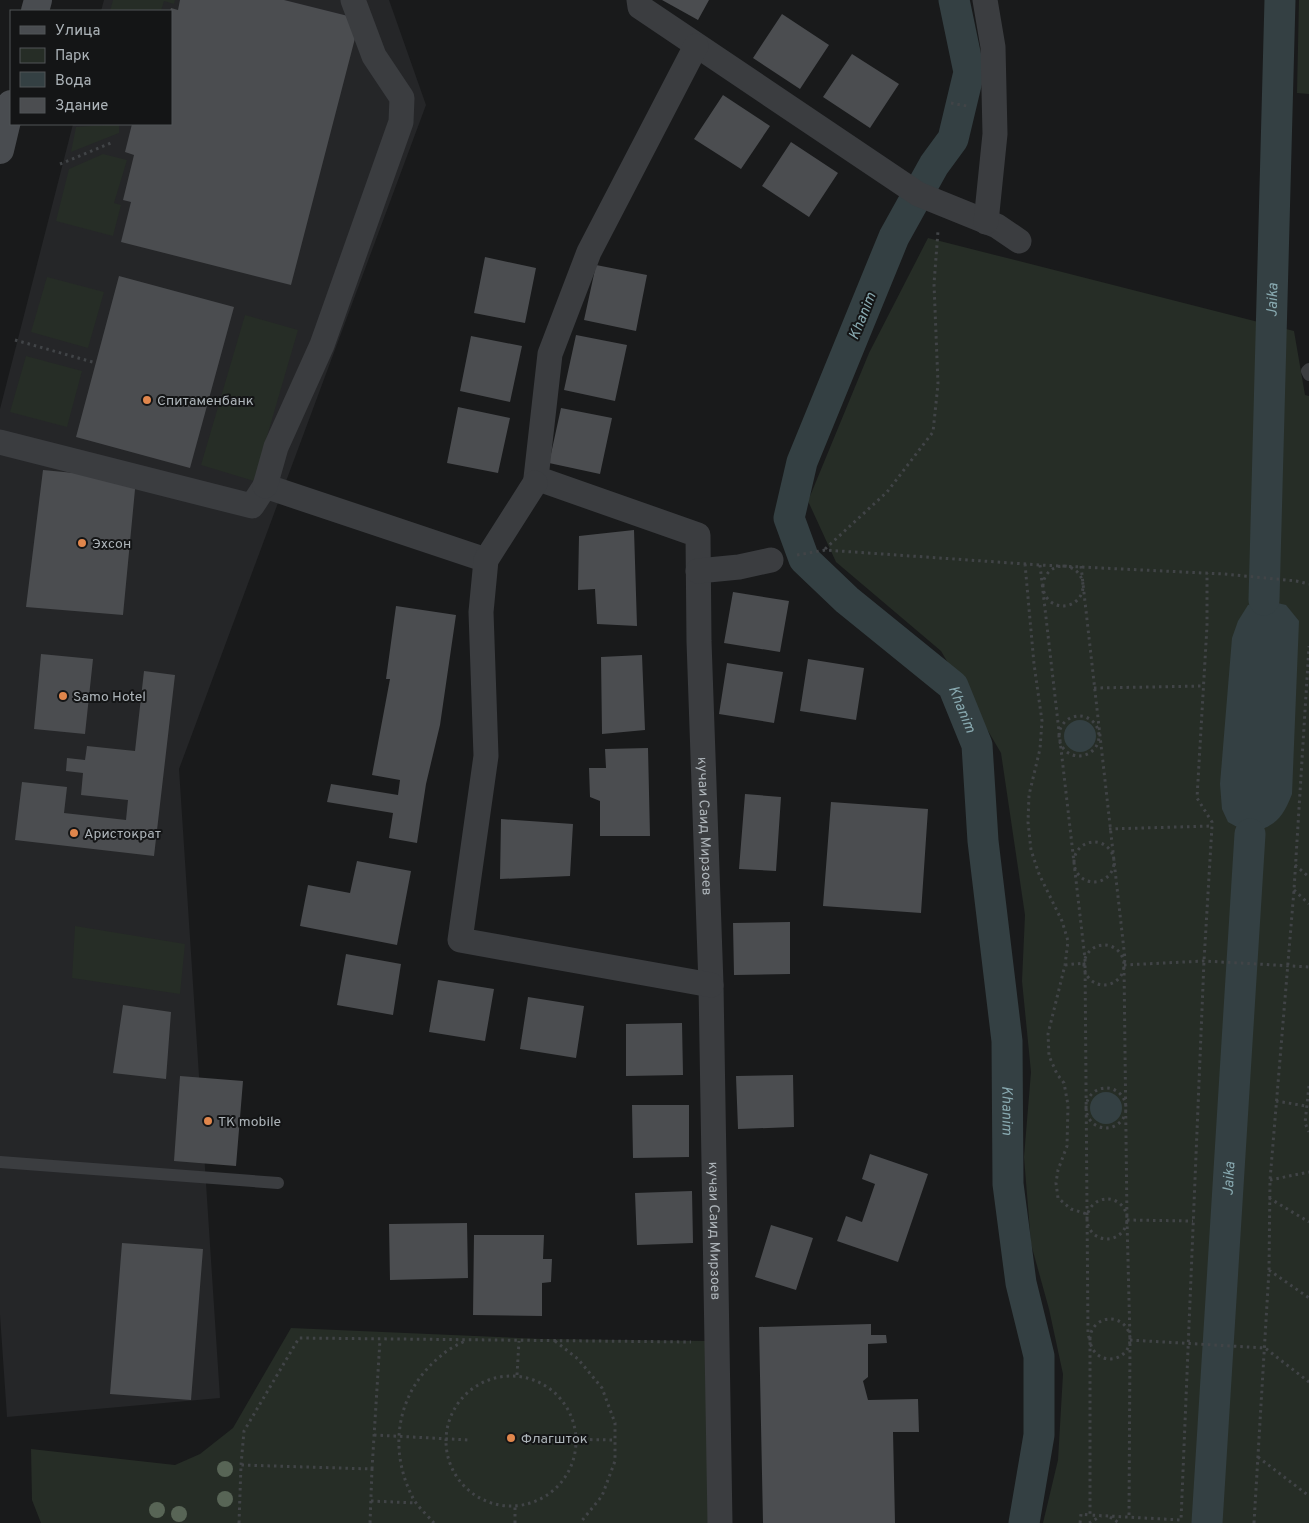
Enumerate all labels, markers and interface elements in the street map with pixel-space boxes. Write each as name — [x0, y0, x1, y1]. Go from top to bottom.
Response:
legend — [10, 10, 172, 125]
text: Улица — [55, 22, 100, 41]
text: Парк — [55, 47, 90, 66]
text: Вода — [55, 72, 91, 91]
text: Здание — [55, 97, 108, 116]
water label: Jaika — [1264, 283, 1283, 317]
water label: Khanim — [845, 289, 882, 343]
place label: Спитаменбанк — [157, 393, 254, 410]
marker: Спитаменбанк — [141, 394, 153, 406]
place label: Эхсон — [92, 536, 131, 553]
marker: Эхсон — [76, 537, 88, 549]
water label: Khanim — [943, 683, 979, 737]
place label: Samo Hotel — [73, 689, 146, 706]
marker: Samo Hotel — [57, 690, 69, 702]
street label: кучаи Саид Мирзоев — [693, 757, 715, 896]
place label: Аристократ — [84, 826, 161, 843]
marker: Аристократ — [68, 827, 80, 839]
water label: Khanim — [996, 1086, 1016, 1136]
place label: TK mobile — [218, 1114, 281, 1131]
marker: TK mobile — [202, 1115, 214, 1127]
street label: кучаи Саид Мирзоев — [704, 1161, 723, 1300]
water label: Jaika — [1219, 1161, 1241, 1196]
place label: Флагшток — [521, 1431, 588, 1448]
marker: Флагшток — [505, 1432, 517, 1444]

